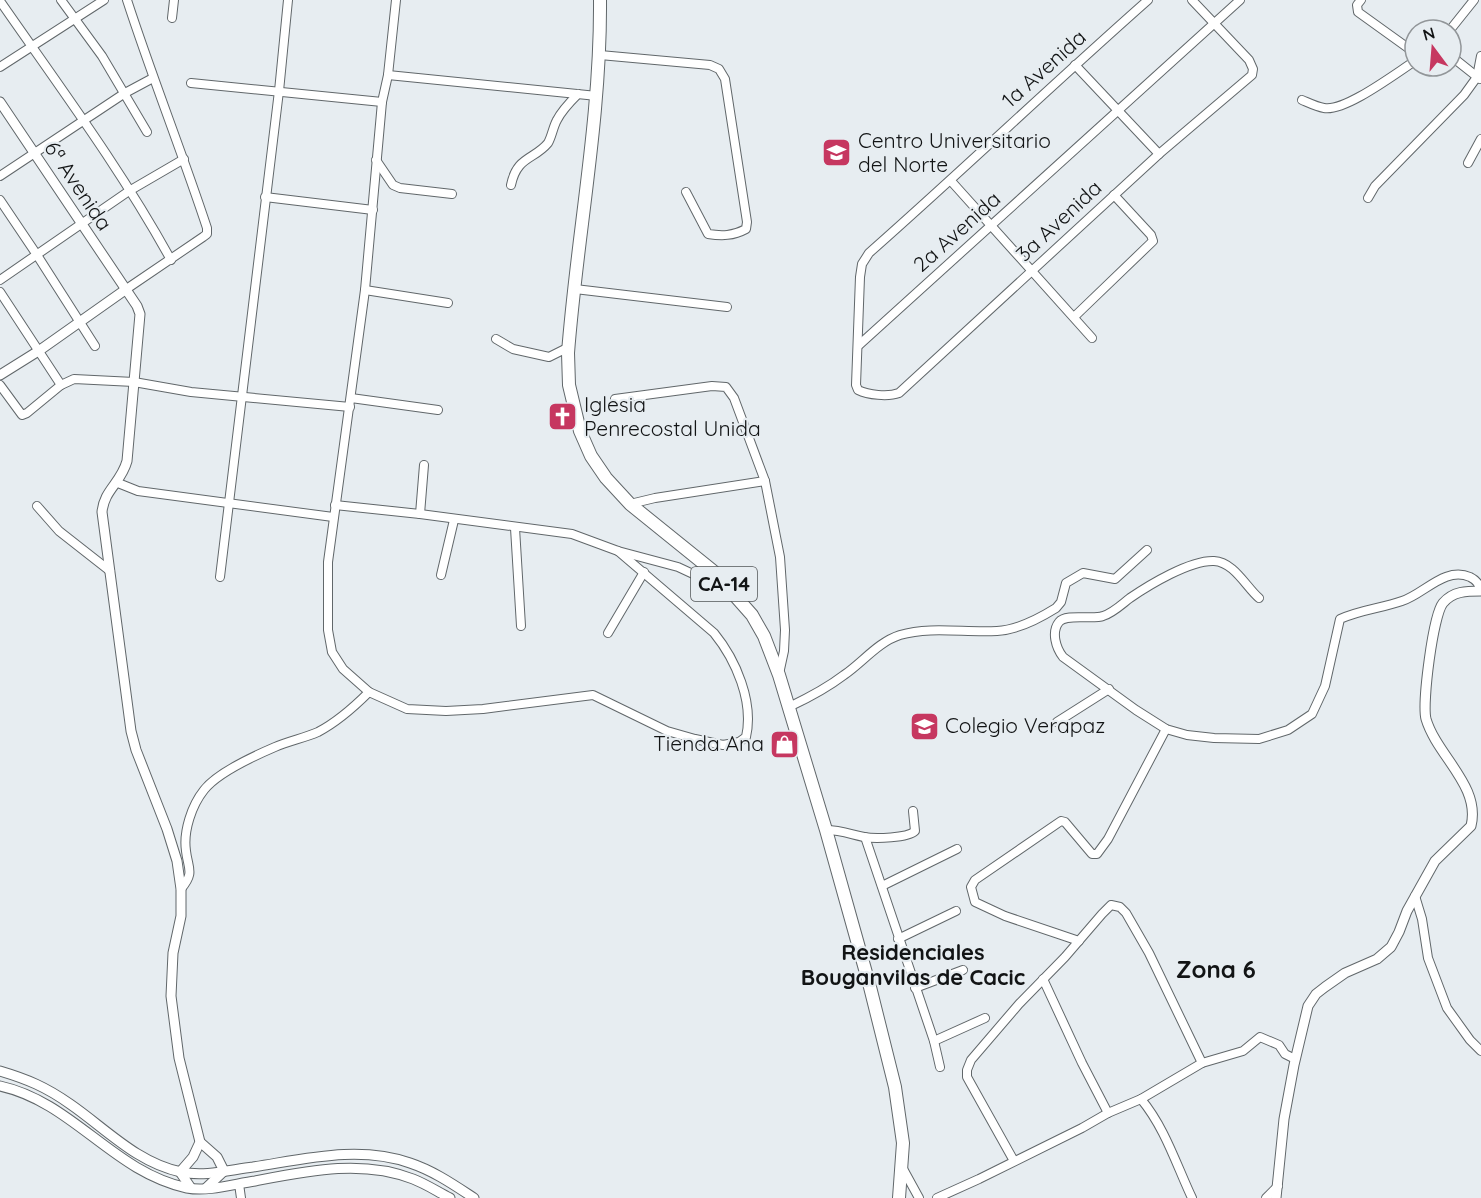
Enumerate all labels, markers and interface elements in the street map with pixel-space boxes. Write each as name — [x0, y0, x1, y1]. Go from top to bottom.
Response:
north arrow — [1403, 18, 1463, 78]
text: N — [1420, 22, 1437, 45]
street label: 1a Avenida — [996, 24, 1091, 113]
place label: Centro Universitario del Norte — [858, 127, 1051, 177]
street label: 6ª Avenida — [39, 136, 118, 235]
school or university icon: Centro Universitario del Norte — [821, 137, 853, 169]
street label: 3a Avenida — [1010, 174, 1106, 266]
street label: 2a Avenida — [907, 185, 1005, 277]
place label: Iglesia Penrecostal Unida — [584, 391, 761, 441]
church icon: Iglesia Penrecostal Unida — [547, 401, 579, 433]
road number: CA-14 — [691, 567, 757, 601]
school or university icon: Colegio Verapaz — [908, 710, 940, 742]
place label: Colegio Verapaz — [945, 712, 1105, 738]
shop icon: Tienda Ana — [769, 728, 801, 760]
place label: Tienda Ana — [653, 730, 764, 756]
district label: Residenciales Bouganvilas de Cacic — [801, 938, 1025, 991]
district label: Zona 6 — [1176, 954, 1256, 984]

